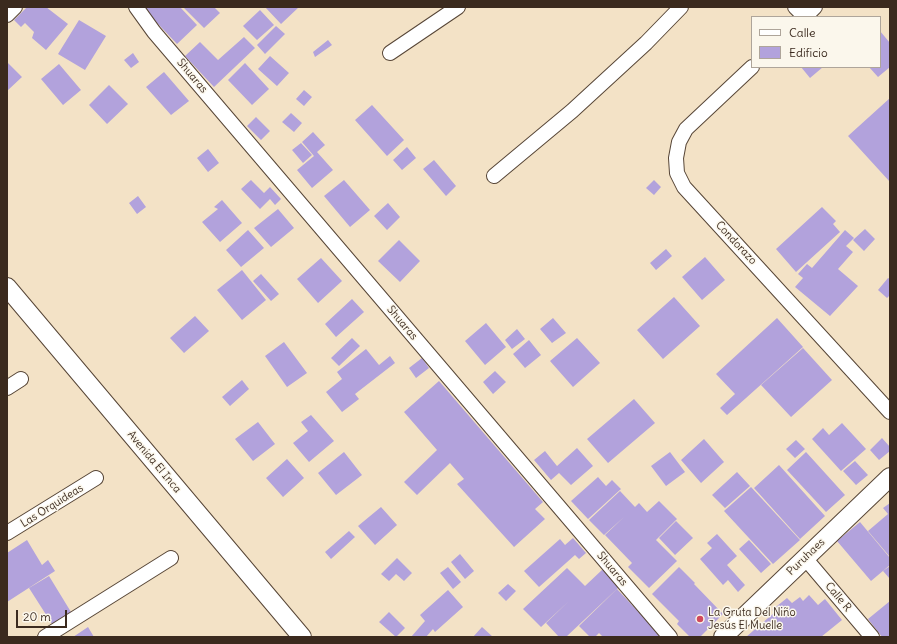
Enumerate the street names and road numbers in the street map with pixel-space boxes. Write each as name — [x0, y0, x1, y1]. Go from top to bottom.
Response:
street label: Shuaras — [174, 56, 210, 96]
street label: Condorazo — [713, 219, 759, 267]
street label: Shuaras — [384, 303, 420, 343]
street label: Avenida El Inca — [124, 428, 184, 496]
street label: Las Orquideas — [18, 482, 86, 530]
street label: Puruhaes — [784, 536, 828, 578]
street label: Shuaras — [594, 549, 630, 589]
street label: Calle R — [822, 580, 854, 614]

